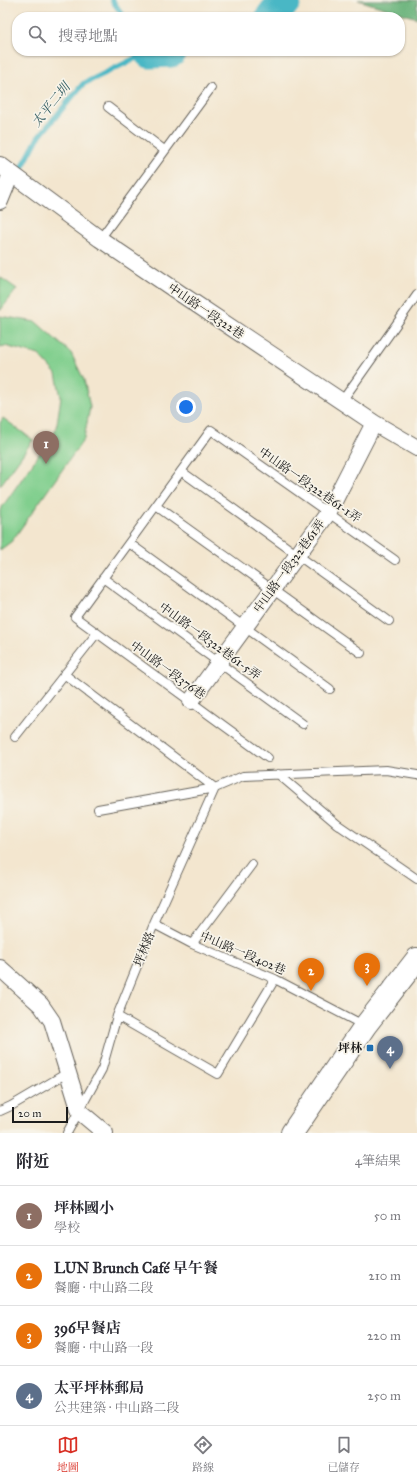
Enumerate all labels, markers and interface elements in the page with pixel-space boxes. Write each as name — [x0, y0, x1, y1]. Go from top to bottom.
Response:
search box — [12, 12, 405, 56]
icon: search — [26, 23, 48, 45]
text: 搜尋地點 — [58, 27, 118, 45]
water label: 太平二圳 — [28, 78, 75, 130]
street label: 中山路一段322巷 — [165, 280, 247, 342]
your location — [176, 397, 196, 417]
pin: 1 — [33, 431, 59, 464]
street label: 中山路一段322巷61-1弄 — [256, 445, 364, 525]
street label: 中山路一段322巷61弄 — [251, 517, 327, 615]
street label: 中山路一段322巷61-5弄 — [157, 600, 263, 682]
street label: 中山路一段376巷 — [128, 638, 208, 702]
street label: 中山路一段402巷 — [198, 929, 288, 977]
street label: 坪林路 — [131, 930, 157, 968]
pin: 3 — [354, 953, 380, 986]
pin: 2 — [298, 958, 324, 991]
pin: 4 — [377, 1036, 403, 1069]
place label: 坪林 — [338, 1041, 363, 1055]
marker: 坪林 — [365, 1043, 375, 1053]
scale bar — [12, 1105, 68, 1124]
text: 20 m — [18, 1107, 41, 1120]
text: 附近 — [16, 1151, 50, 1172]
text: 4筆結果 — [355, 1153, 401, 1169]
text: 坪林國小 — [54, 1199, 114, 1217]
text: 1 — [26, 1208, 32, 1224]
text: 50 m — [374, 1208, 401, 1224]
text: 學校 — [54, 1220, 80, 1236]
text: LUN Brunch Café 早午餐 — [54, 1259, 218, 1277]
text: 2 — [26, 1268, 32, 1284]
text: 210 m — [368, 1268, 401, 1284]
text: 餐廳 · 中山路二段 — [54, 1280, 153, 1296]
text: 396早餐店 — [54, 1319, 121, 1337]
text: 3 — [26, 1328, 32, 1344]
text: 220 m — [367, 1328, 401, 1344]
text: 餐廳 · 中山路一段 — [54, 1340, 153, 1356]
text: 太平坪林郵局 — [54, 1379, 144, 1397]
text: 4 — [25, 1388, 33, 1404]
text: 250 m — [367, 1388, 401, 1404]
text: 公共建築 · 中山路二段 — [54, 1400, 179, 1416]
tab: 地圖 — [57, 1434, 79, 1474]
tab: 路線 — [192, 1434, 214, 1474]
tab: 已儲存 — [327, 1434, 360, 1474]

